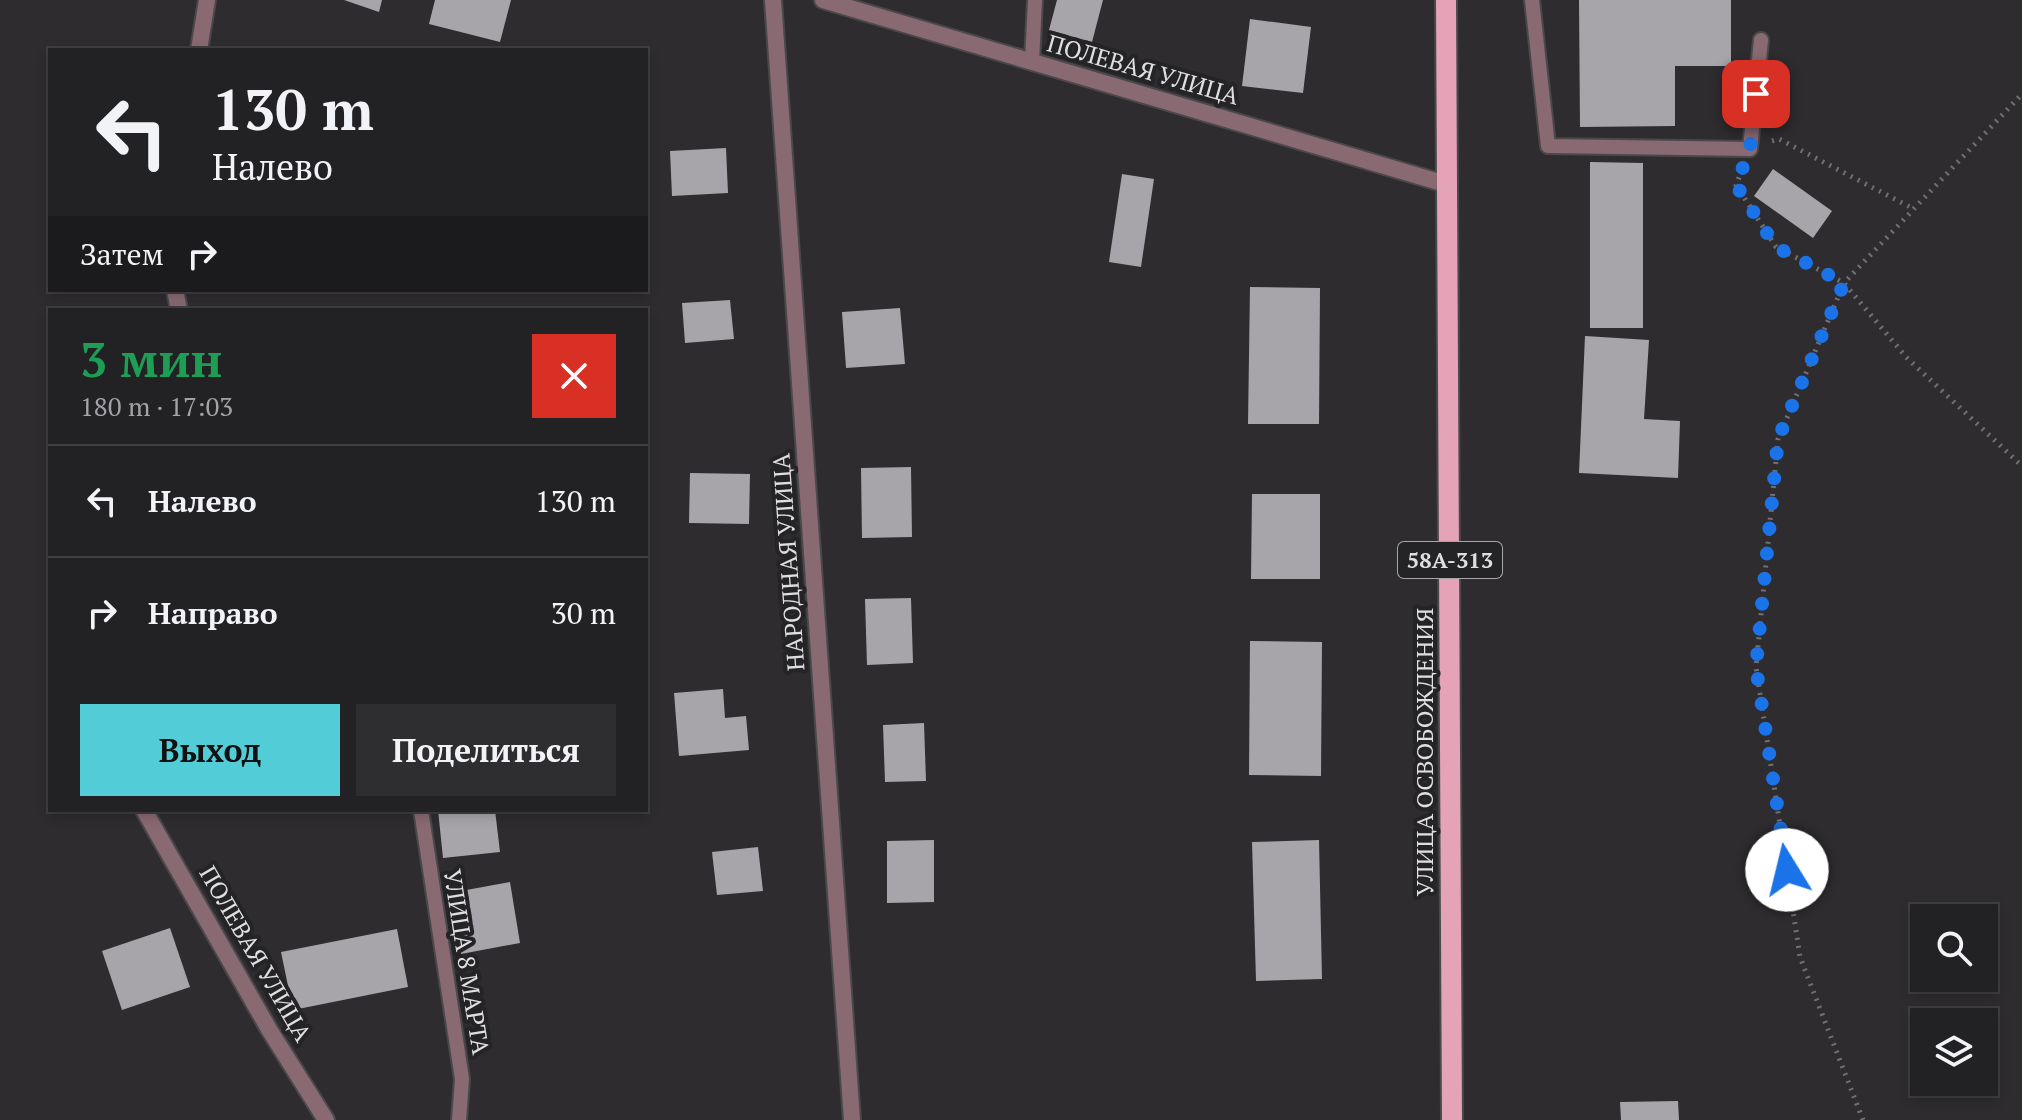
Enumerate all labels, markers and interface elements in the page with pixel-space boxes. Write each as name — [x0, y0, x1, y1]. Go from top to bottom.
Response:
street label: ПОЛЕВАЯ УЛИЦА — [1044, 26, 1243, 112]
pin — [1722, 60, 1790, 128]
text: 130 m — [212, 72, 374, 146]
icon: arrive — [1734, 72, 1778, 116]
icon: left — [80, 80, 184, 184]
text: Налево — [212, 143, 333, 190]
icon: right — [180, 232, 224, 276]
text: Затем — [80, 234, 164, 274]
text: 3 мин — [80, 327, 222, 391]
button: close — [532, 334, 616, 418]
text: 180 m · 17:03 — [80, 389, 233, 423]
street label: НАРОДНАЯ УЛИЦА — [764, 452, 812, 672]
icon: left — [80, 479, 124, 523]
text: Налево — [148, 481, 257, 521]
text: 130 m — [535, 481, 616, 521]
road number: 58А-313 — [1398, 542, 1502, 578]
icon: right — [80, 591, 124, 635]
text: Направо — [148, 593, 278, 633]
text: 30 m — [551, 593, 616, 633]
street label: УЛИЦА ОСВОБОЖДЕНИЯ — [1408, 608, 1440, 896]
button: Выход — [80, 704, 340, 796]
button: Поделиться — [356, 704, 616, 796]
position arrow — [1745, 828, 1829, 912]
street label: ПОЛЕВАЯ УЛИЦА — [192, 860, 320, 1048]
street label: УЛИЦА 8 МАРТА — [437, 867, 498, 1057]
map controls — [1910, 904, 1998, 1096]
button: search — [1910, 904, 1998, 992]
button: layers — [1910, 1008, 1998, 1096]

